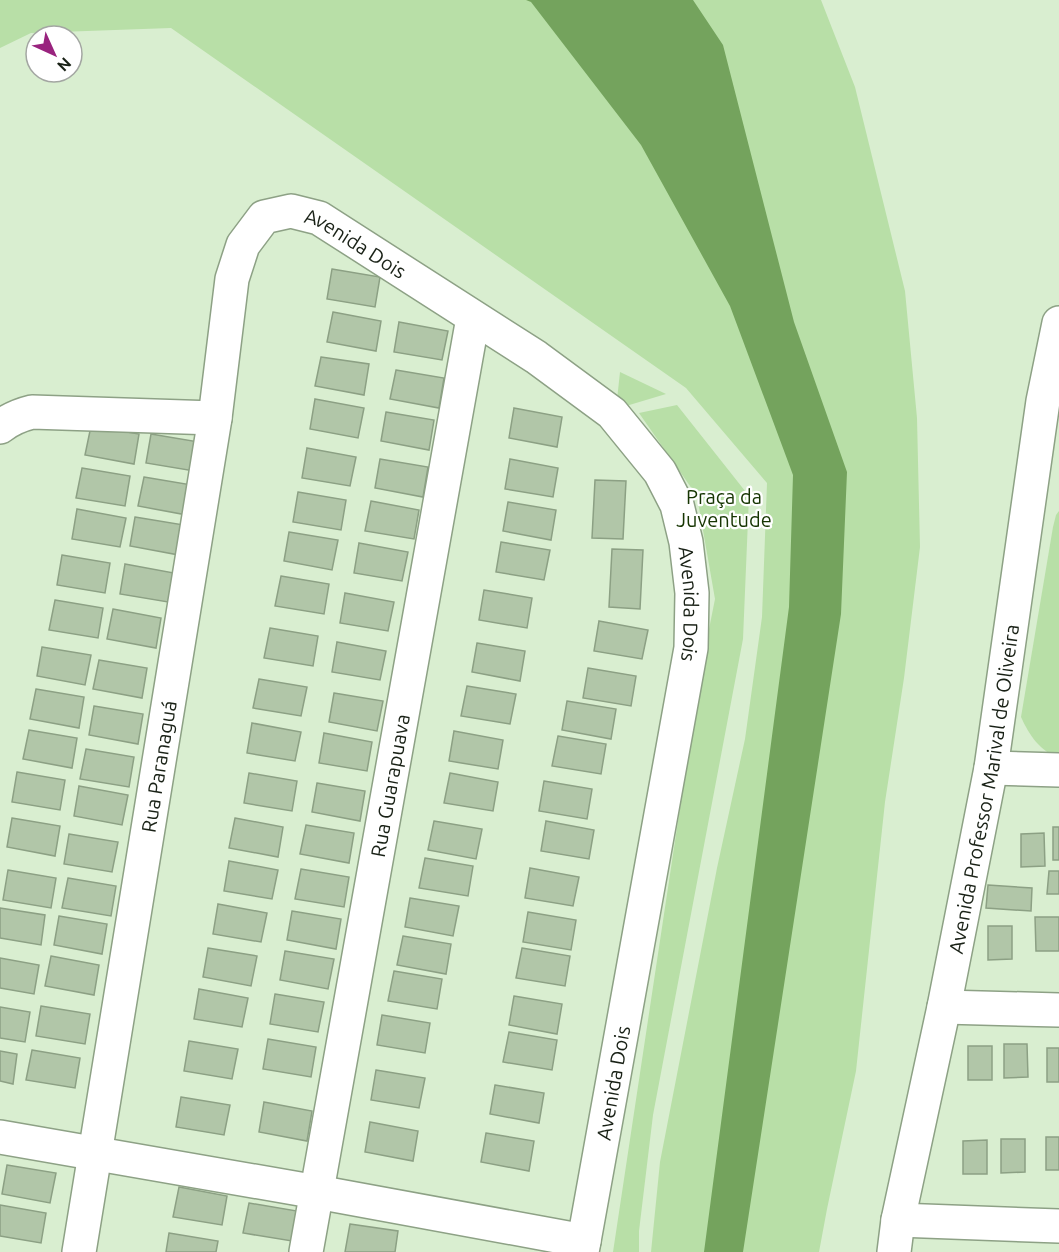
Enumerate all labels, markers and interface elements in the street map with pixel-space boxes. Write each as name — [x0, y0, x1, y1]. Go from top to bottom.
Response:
north arrow — [24, 24, 84, 84]
text: N — [54, 54, 75, 75]
street label: Avenida Dois — [302, 203, 411, 282]
park label: Praça da Juventude — [676, 485, 772, 531]
street label: Avenida Dois — [675, 545, 704, 664]
street label: Avenida Professor Marival de Oliveira — [943, 623, 1023, 955]
street label: Rua Paranaguá — [136, 699, 180, 834]
street label: Rua Guarapuava — [365, 712, 414, 859]
street label: Avenida Dois — [592, 1024, 634, 1142]

